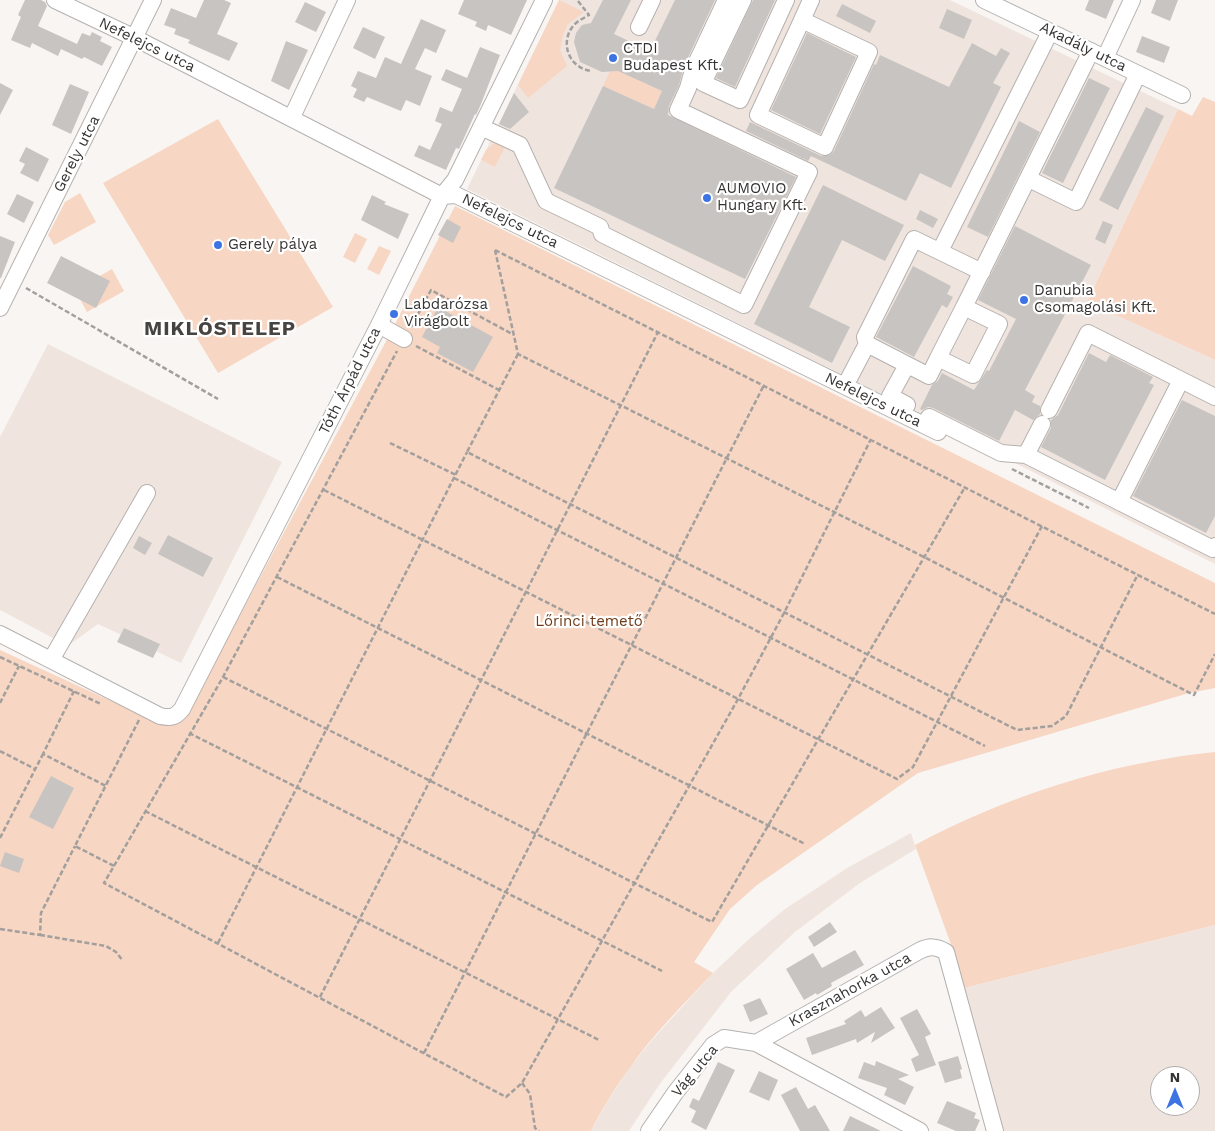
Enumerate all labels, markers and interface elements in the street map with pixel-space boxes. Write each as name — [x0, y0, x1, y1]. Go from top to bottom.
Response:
street label: Nefelejcs utca — [96, 14, 198, 76]
street label: Akadály utca — [1037, 18, 1129, 76]
place label: CTDI Budapest Kft. — [623, 40, 722, 75]
marker: CTDI Budapest Kft. — [607, 52, 619, 64]
street label: Gerely utca — [50, 113, 104, 195]
place label: AUMOVIO Hungary Kft. — [717, 180, 807, 215]
street label: Nefelejcs utca — [459, 190, 561, 252]
marker: AUMOVIO Hungary Kft. — [701, 192, 713, 204]
place label: Gerely pálya — [228, 236, 317, 254]
marker: Gerely pálya — [212, 239, 224, 251]
place label: Danubia Csomagolási Kft. — [1034, 282, 1156, 317]
marker: Danubia Csomagolási Kft. — [1018, 294, 1030, 306]
place label: Labdarózsa Virágbolt — [404, 296, 488, 331]
marker: Labdarózsa Virágbolt — [388, 308, 400, 320]
district label: MIKLÓSTELEP — [143, 317, 297, 341]
street label: Tóth Árpád utca — [315, 324, 385, 438]
street label: Nefelejcs utca — [822, 369, 924, 431]
park label: Lőrinci temető — [535, 613, 643, 631]
street label: Krasznahorka utca — [786, 949, 914, 1031]
street label: Vág utca — [668, 1041, 722, 1101]
north arrow — [1150, 1066, 1200, 1116]
text: N — [1170, 1069, 1180, 1085]

